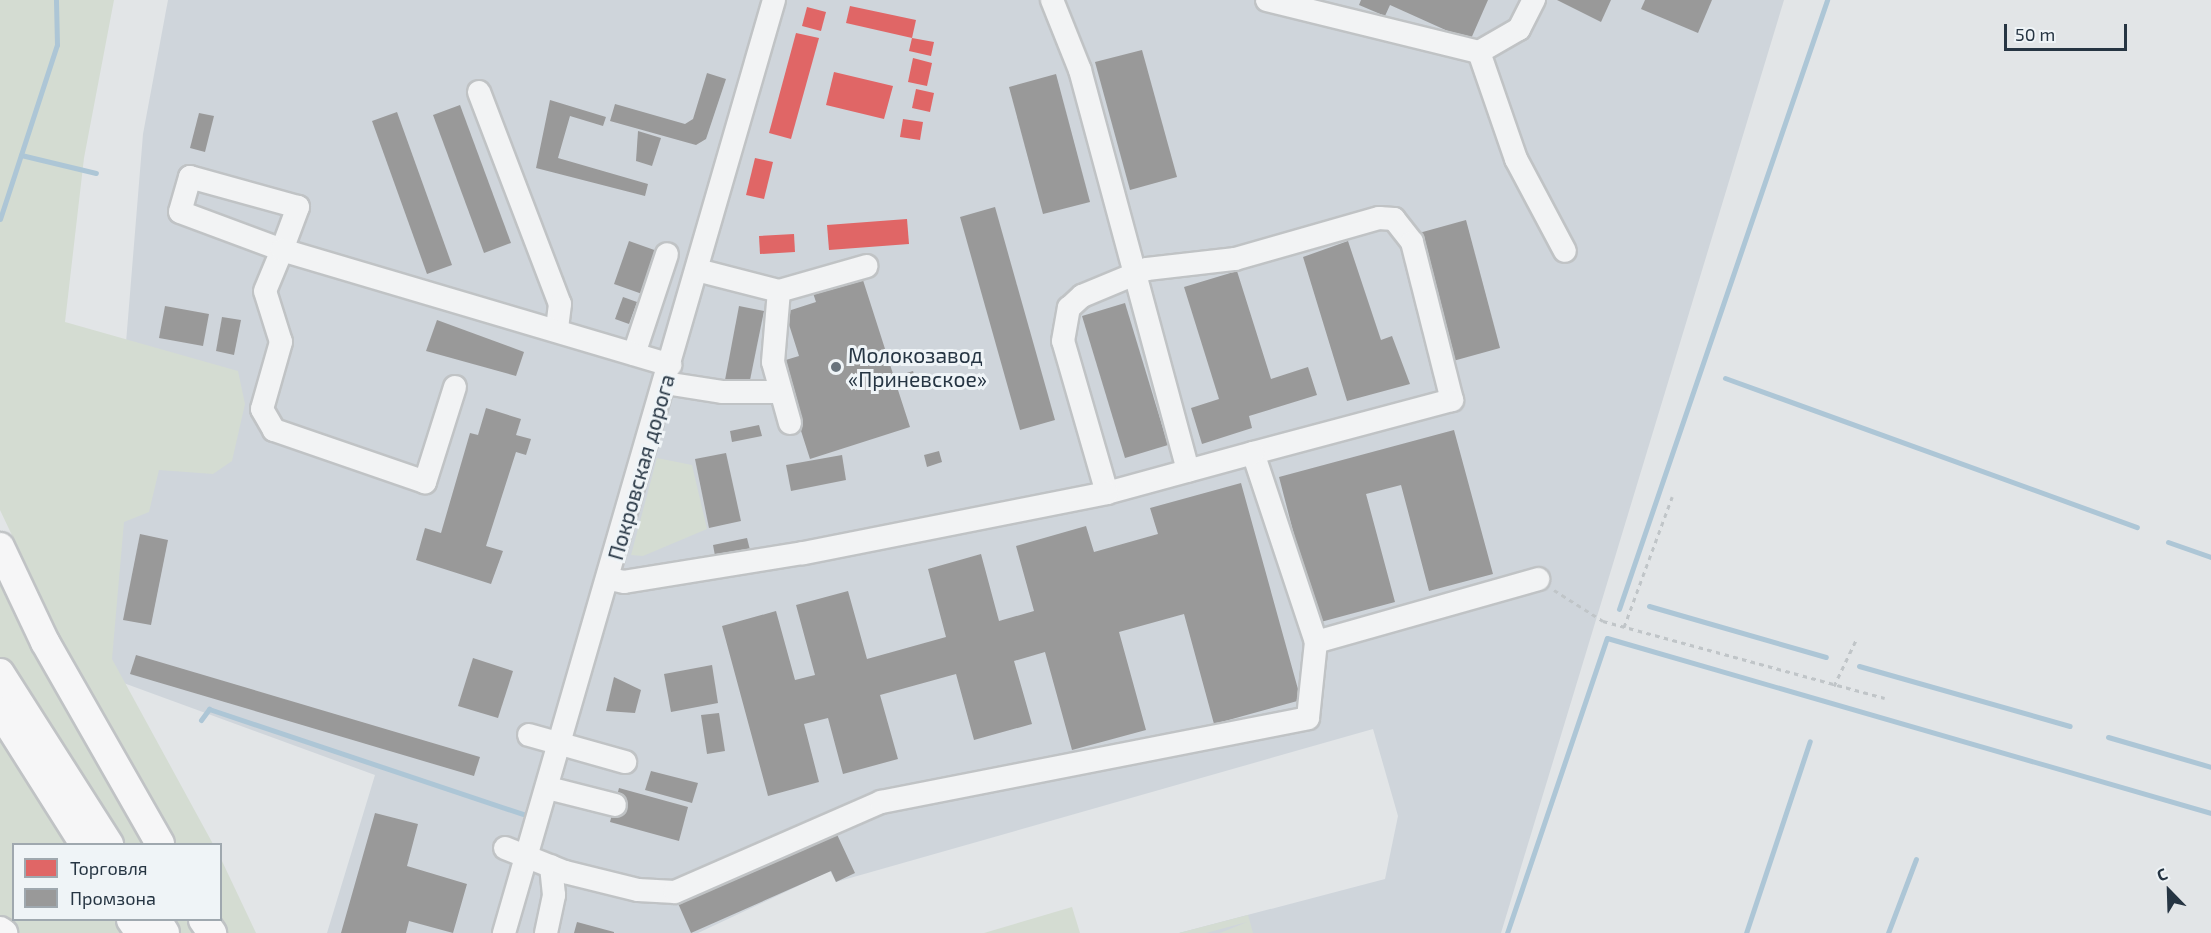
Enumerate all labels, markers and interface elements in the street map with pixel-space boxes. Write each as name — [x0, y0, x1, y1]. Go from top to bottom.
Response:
scale bar — [2007, 12, 2130, 50]
text: 50 m — [2015, 23, 2055, 45]
place label: Молокозавод «Приневское» — [848, 342, 987, 392]
marker: Молокозавод «Приневское» — [829, 360, 843, 374]
street label: Покровская дорога — [602, 371, 680, 563]
legend — [12, 843, 222, 921]
text: Торговля — [70, 857, 148, 879]
north arrow — [2139, 861, 2199, 921]
text: С — [2154, 863, 2170, 885]
text: Промзона — [70, 887, 156, 909]

